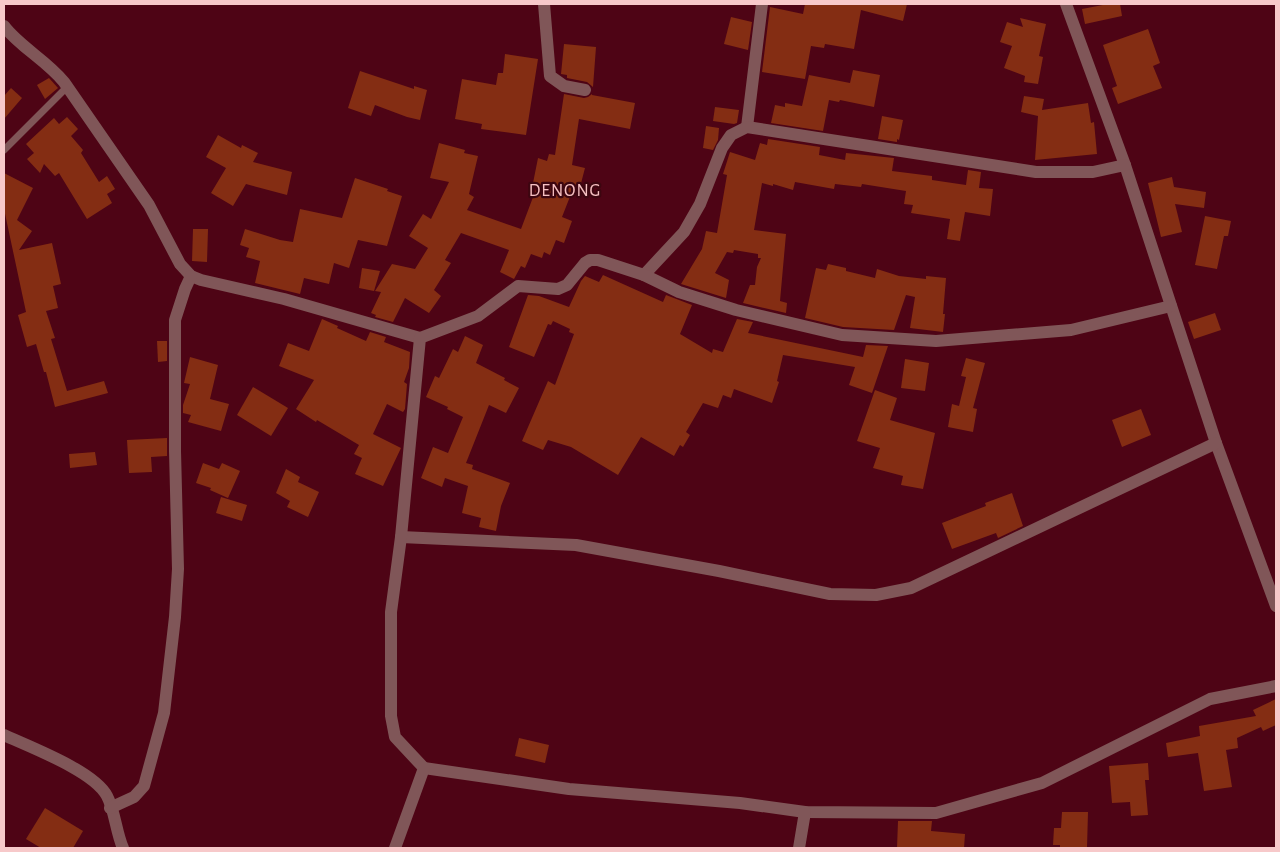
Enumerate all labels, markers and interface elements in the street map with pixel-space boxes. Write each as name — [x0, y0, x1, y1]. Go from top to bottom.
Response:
district label: DENONG — [529, 182, 601, 200]

